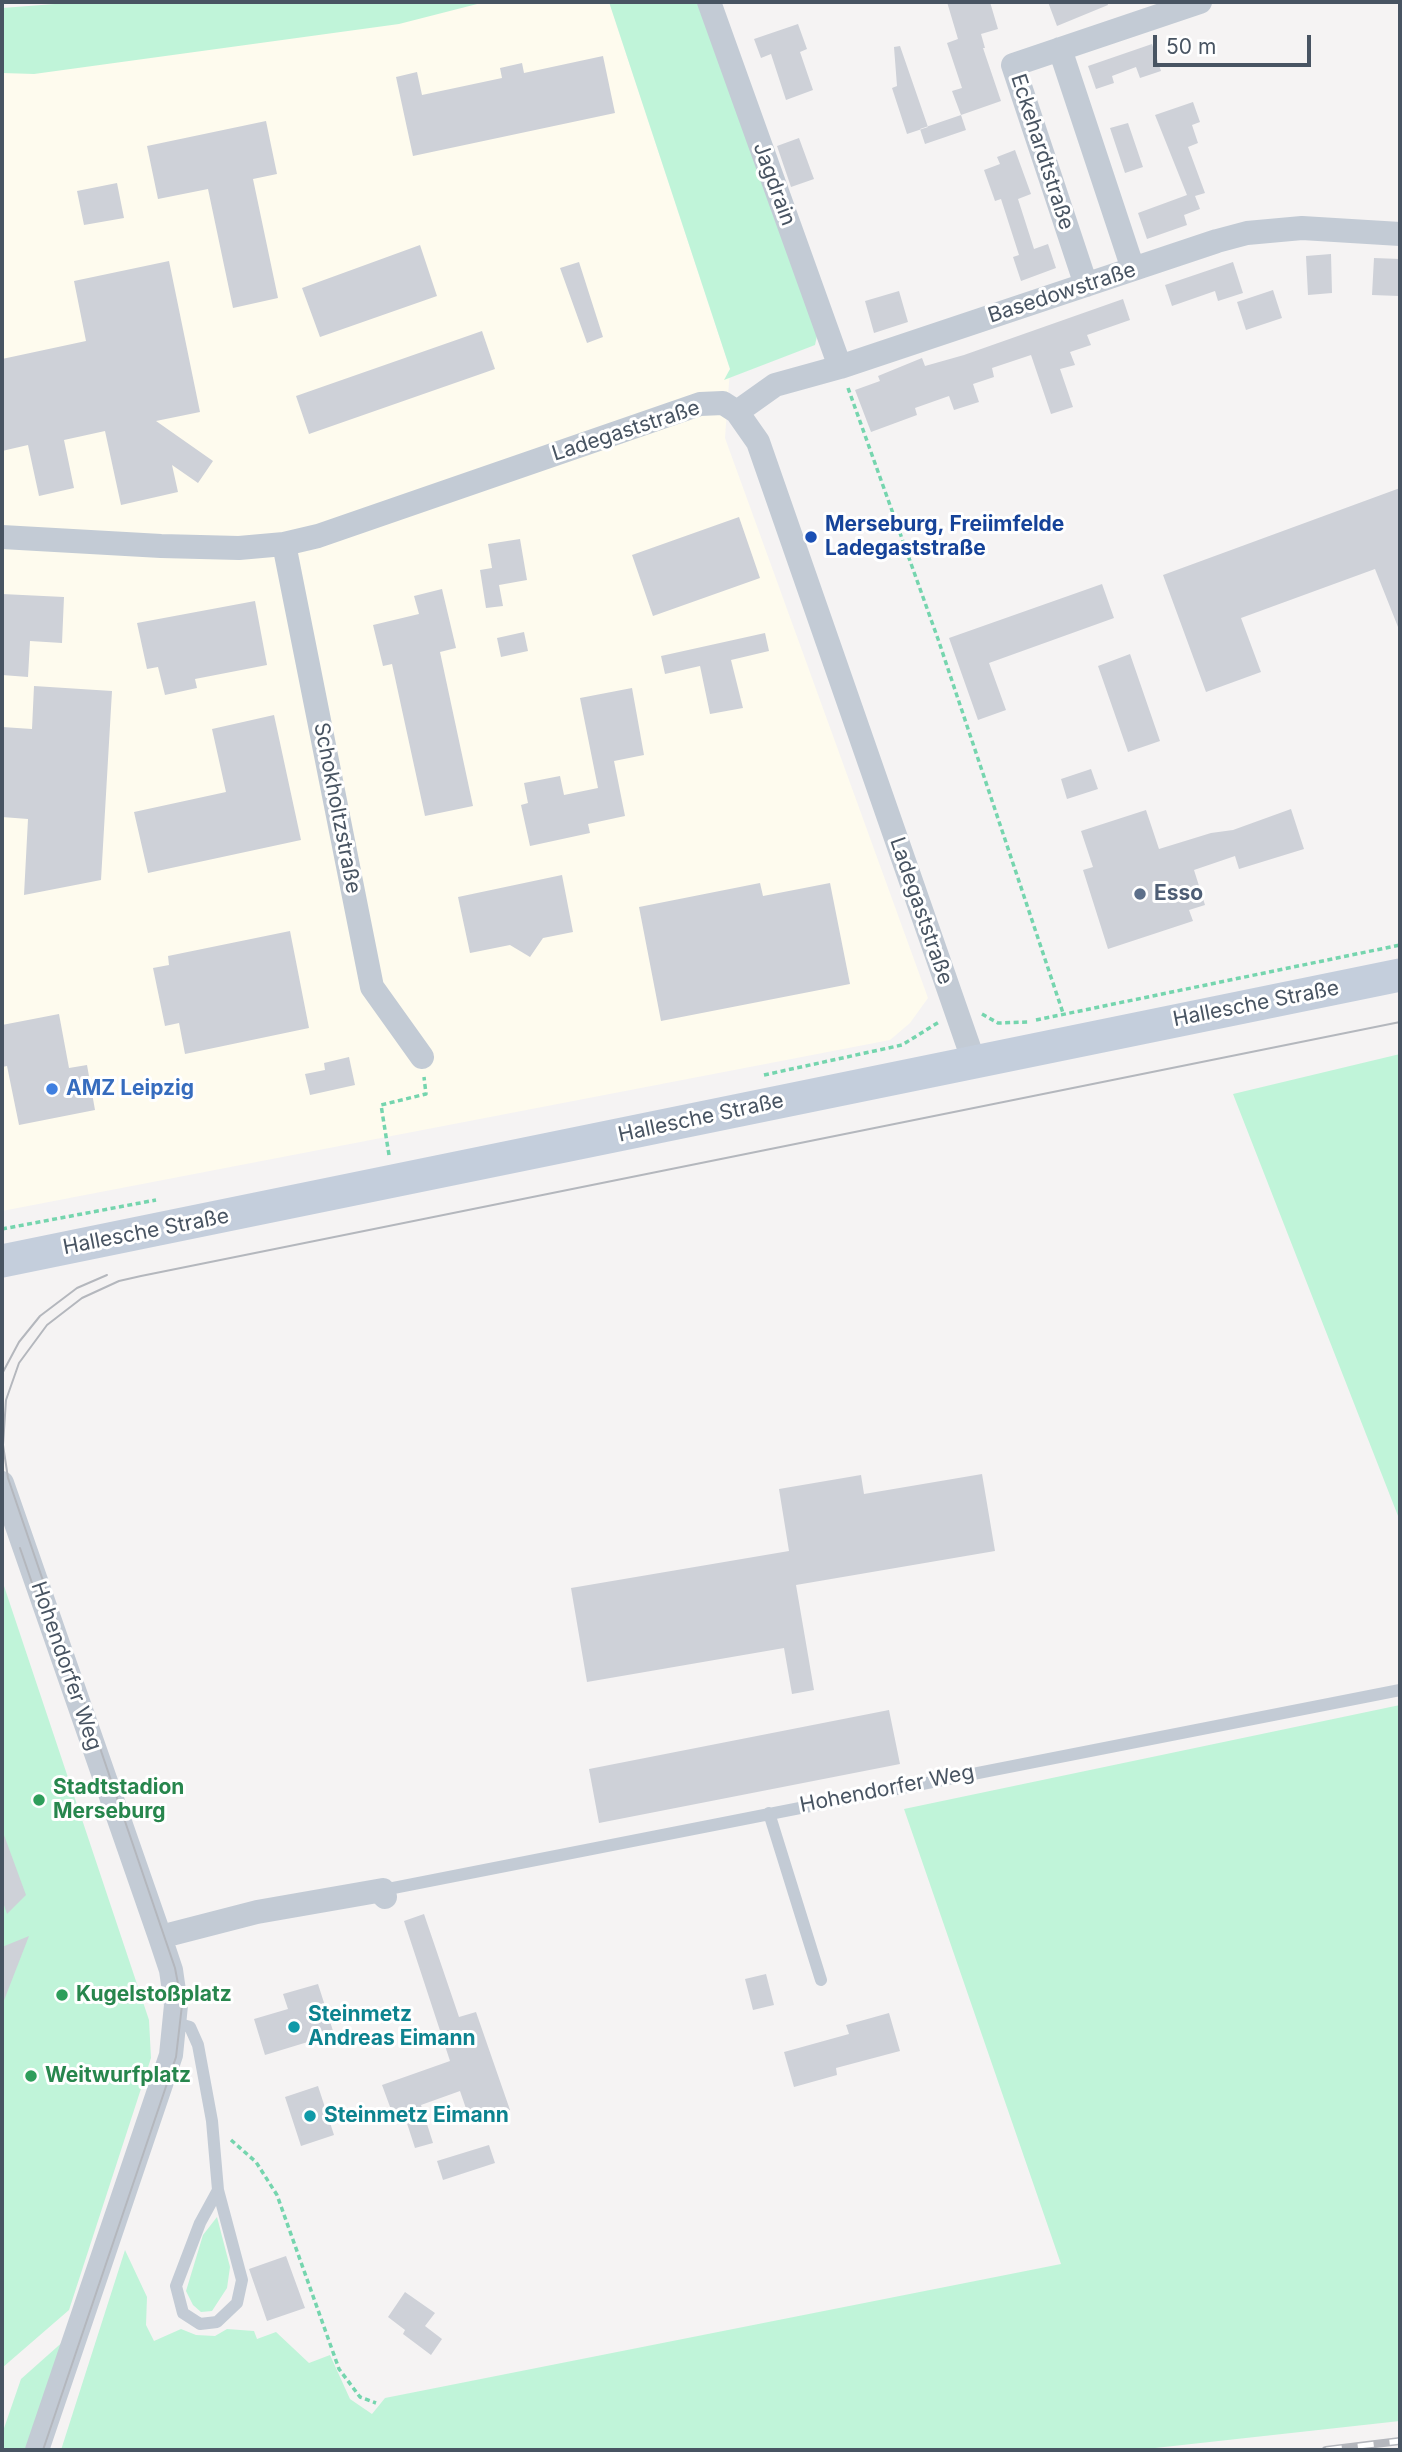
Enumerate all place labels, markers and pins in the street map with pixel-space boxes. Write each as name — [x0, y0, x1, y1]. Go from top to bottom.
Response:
place label: Merseburg, Freiimfelde Ladegaststraße — [825, 512, 1064, 562]
marker: Merseburg, Freiimfelde Ladegaststraße — [803, 529, 819, 545]
place label: Esso — [1154, 881, 1203, 907]
marker: Esso — [1132, 886, 1148, 902]
place label: AMZ Leipzig — [66, 1076, 194, 1102]
marker: AMZ Leipzig — [44, 1081, 60, 1097]
place label: Stadtstadion Merseburg — [53, 1775, 184, 1825]
marker: Stadtstadion Merseburg — [31, 1792, 47, 1808]
place label: Kugelstoßplatz — [76, 1982, 232, 2008]
marker: Kugelstoßplatz — [54, 1987, 70, 2003]
place label: Steinmetz Andreas Eimann — [308, 2002, 476, 2052]
marker: Steinmetz Andreas Eimann — [286, 2019, 302, 2035]
place label: Weitwurfplatz — [45, 2063, 191, 2089]
marker: Weitwurfplatz — [23, 2068, 39, 2084]
place label: Steinmetz Eimann — [324, 2103, 509, 2129]
marker: Steinmetz Eimann — [302, 2108, 318, 2124]

